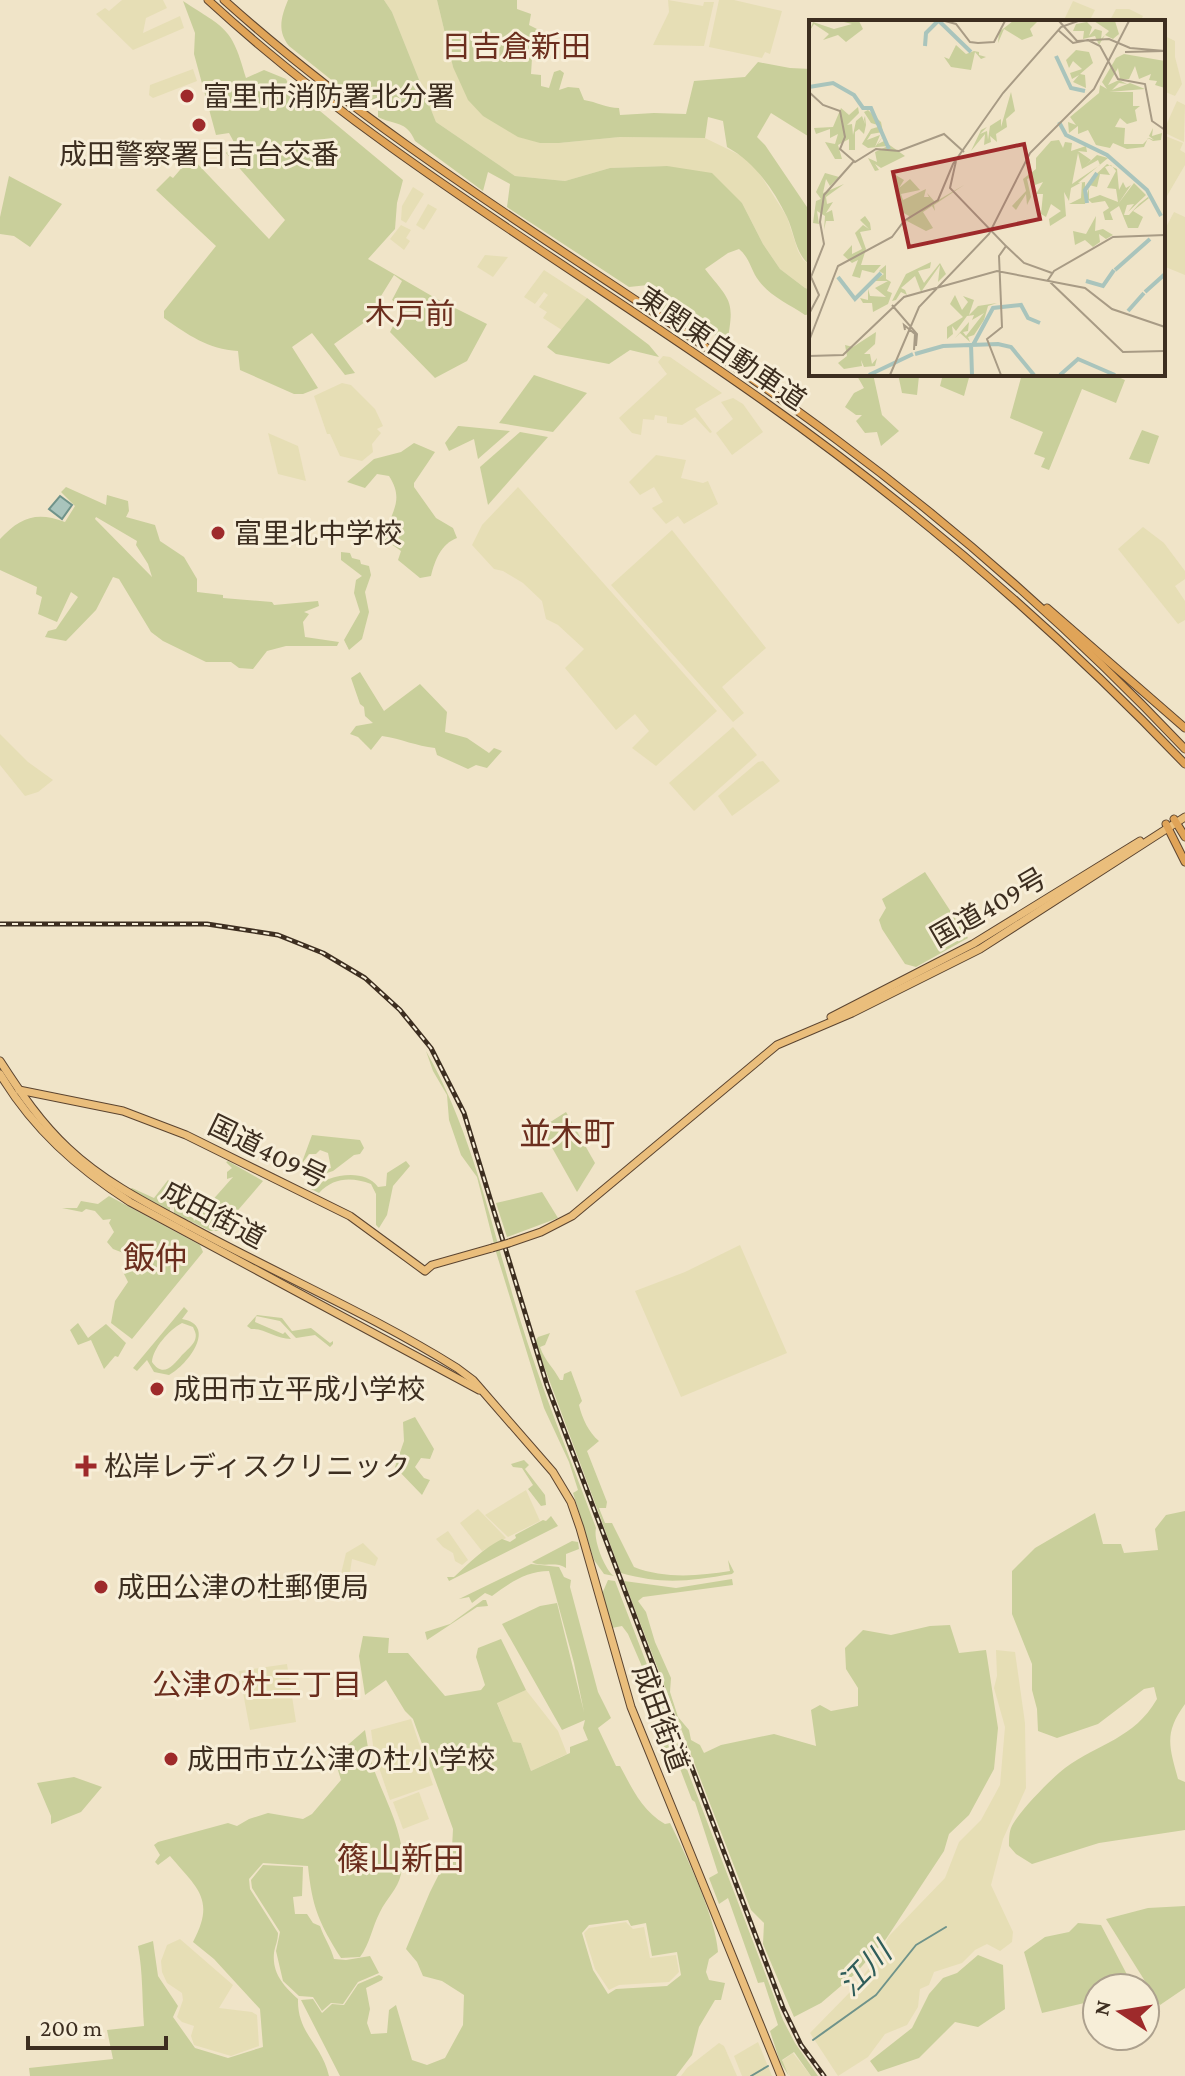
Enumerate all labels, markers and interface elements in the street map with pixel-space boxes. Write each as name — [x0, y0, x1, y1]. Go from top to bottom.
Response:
inset map — [809, 20, 1165, 376]
district label: 日吉倉新田 — [441, 30, 591, 63]
place label: 富里市消防署北分署 — [203, 81, 455, 112]
marker: 富里市消防署北分署 — [178, 87, 196, 105]
marker: 成田警察署日吉台交番 — [190, 116, 208, 134]
place label: 成田警察署日吉台交番 — [59, 139, 339, 170]
street label: 東関東自動車道 — [632, 281, 812, 416]
district label: 木戸前 — [365, 297, 455, 330]
place label: 富里北中学校 — [234, 518, 402, 549]
marker: 富里北中学校 — [209, 524, 227, 542]
street label: 国道409号 — [925, 862, 1052, 953]
street label: 国道409号 — [203, 1109, 332, 1194]
district label: 並木町 — [519, 1116, 615, 1152]
street label: 成田街道 — [157, 1174, 270, 1254]
district label: 飯仲 — [123, 1240, 187, 1276]
place label: 成田市立平成小学校 — [173, 1374, 425, 1405]
marker: 成田市立平成小学校 — [148, 1380, 166, 1398]
place label: 松岸レディスクリニック — [104, 1451, 410, 1482]
marker: 松岸レディスクリニック — [75, 1455, 97, 1477]
place label: 成田公津の杜郵便局 — [117, 1572, 369, 1603]
marker: 成田公津の杜郵便局 — [92, 1578, 110, 1596]
street label: 成田街道 — [627, 1660, 694, 1776]
district label: 公津の杜三丁目 — [152, 1668, 362, 1701]
place label: 成田市立公津の杜小学校 — [187, 1744, 495, 1775]
marker: 成田市立公津の杜小学校 — [162, 1750, 180, 1768]
district label: 篠山新田 — [337, 1841, 465, 1877]
water label: 江川 — [832, 1933, 899, 2002]
north arrow — [1081, 1972, 1161, 2052]
text: N — [1088, 1998, 1116, 2018]
scale bar — [28, 2000, 166, 2050]
text: 200 m — [40, 2014, 102, 2041]

